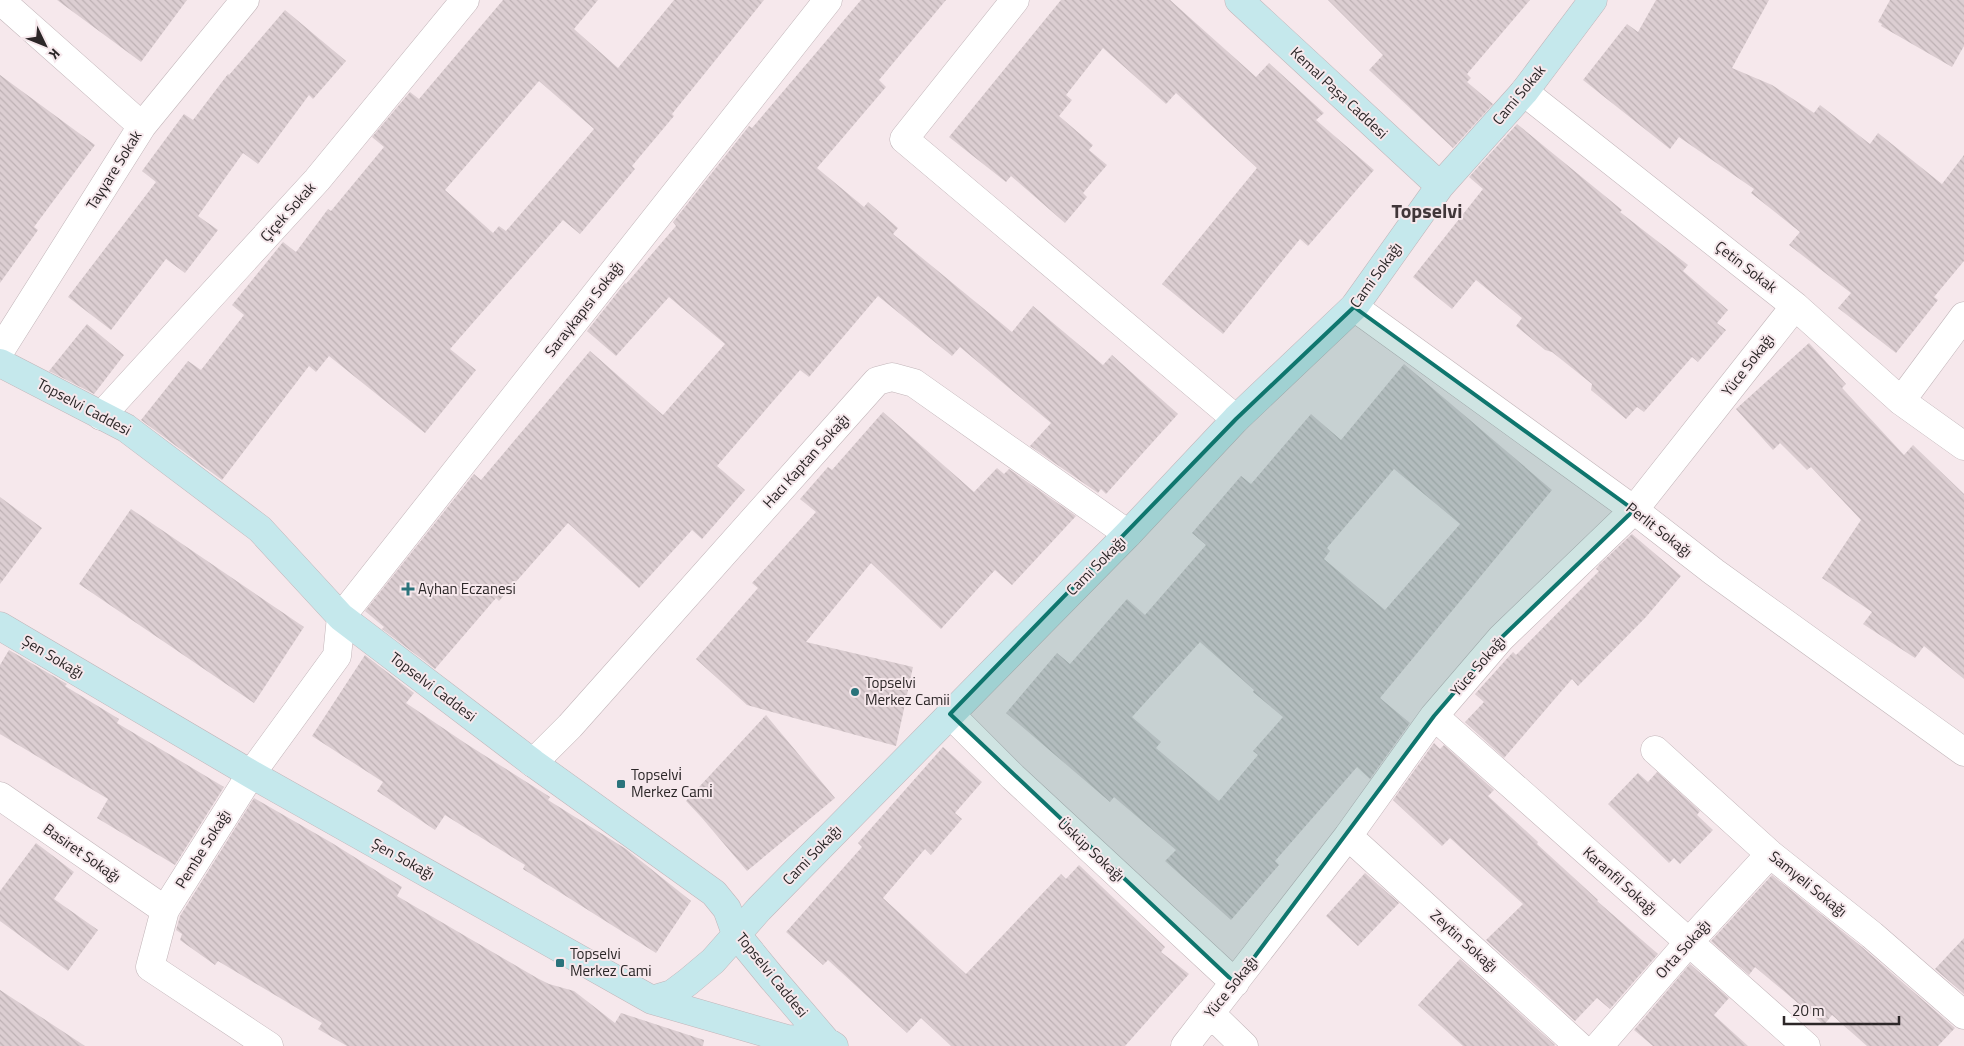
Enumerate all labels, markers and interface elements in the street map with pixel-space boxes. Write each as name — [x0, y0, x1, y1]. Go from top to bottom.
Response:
north arrow — [20, 20, 70, 70]
street label: Kemal Paşa Caddesi — [1285, 41, 1393, 144]
text: K — [44, 44, 65, 65]
street label: Cami Sokak — [1486, 59, 1551, 130]
street label: Tayyare Sokak — [80, 126, 147, 214]
street label: Çiçek Sokak — [254, 177, 321, 247]
district label: Topselvi — [1392, 195, 1462, 226]
street label: Çetin Sokak — [1710, 235, 1782, 298]
street label: Cami Sokağı — [1344, 237, 1407, 312]
street label: Saraykapısı Sokağı — [539, 256, 629, 362]
street label: Yüce Sokağı — [1716, 328, 1780, 401]
street label: Topselvi Caddesi — [33, 372, 135, 441]
street label: Hacı Kaptan Sokağı — [757, 408, 854, 513]
street label: Perlit Sokağı — [1621, 496, 1697, 563]
street label: Cami Sokağı — [1060, 530, 1131, 601]
place label: Ayhan Eczanesi — [418, 577, 516, 600]
marker: Ayhan Eczanesi — [402, 583, 414, 595]
street label: Şen Sokağı — [18, 629, 89, 684]
street label: Yüce Sokağı — [1445, 630, 1511, 701]
street label: Topselvi Caddesi — [385, 646, 482, 727]
place label: Topselvi Merkez Camii — [865, 671, 950, 711]
marker: Topselvi Merkez Camii — [849, 686, 861, 698]
place label: Topselvi̇ Merkez Cami̇ — [631, 763, 713, 803]
marker: Topselvi̇ Merkez Cami̇ — [615, 778, 627, 790]
street label: Pembe Sokağı — [169, 805, 236, 893]
street label: Üsküp Sokağı — [1053, 812, 1130, 887]
street label: Basiret Sokağı — [39, 817, 126, 888]
street label: Cami Sokağı — [777, 819, 846, 890]
street label: Şen Sokağı — [368, 832, 439, 885]
street label: Karanfil Sokağı — [1578, 841, 1663, 920]
street label: Samyeli Sokağı — [1764, 845, 1852, 922]
street label: Zeytin Sokağı — [1425, 904, 1503, 977]
street label: Orta Sokağı — [1650, 914, 1716, 983]
street label: Topselvi Caddesi — [731, 927, 814, 1022]
place label: Topselvi Merkez Cami — [570, 942, 651, 982]
street label: Yüce Sokağı — [1198, 951, 1263, 1023]
marker: Topselvi Merkez Cami — [554, 957, 566, 969]
scale bar — [1784, 994, 1899, 1026]
text: 20 m — [1792, 999, 1825, 1022]

